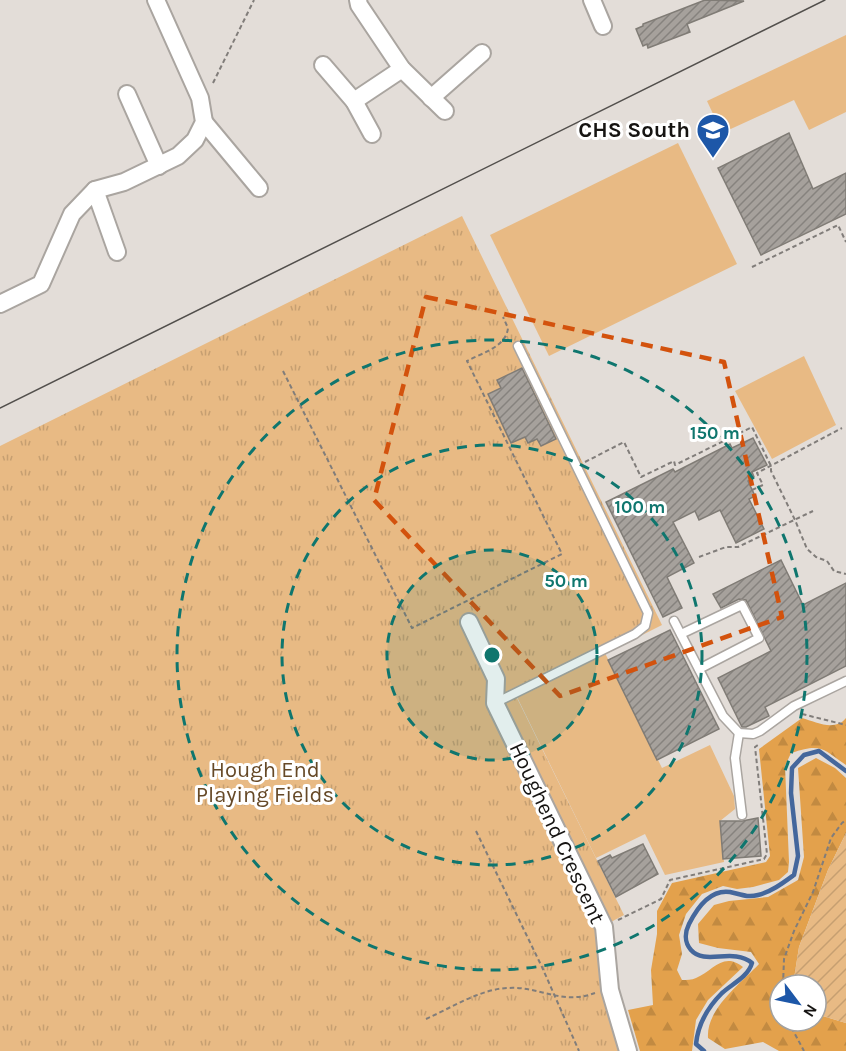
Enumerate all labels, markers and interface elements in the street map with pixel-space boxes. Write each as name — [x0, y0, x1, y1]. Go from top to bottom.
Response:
school or university icon: CHS South — [695, 112, 731, 159]
place label: CHS South — [578, 117, 690, 143]
text: 150 m — [690, 422, 740, 444]
text: 100 m — [615, 496, 665, 518]
text: 50 m — [544, 570, 588, 592]
centre of rings — [482, 645, 502, 665]
street label: Houghend Crescent — [504, 738, 610, 928]
park label: Hough End Playing Fields — [196, 757, 334, 808]
north arrow — [768, 973, 828, 1033]
text: N — [799, 1001, 821, 1021]

